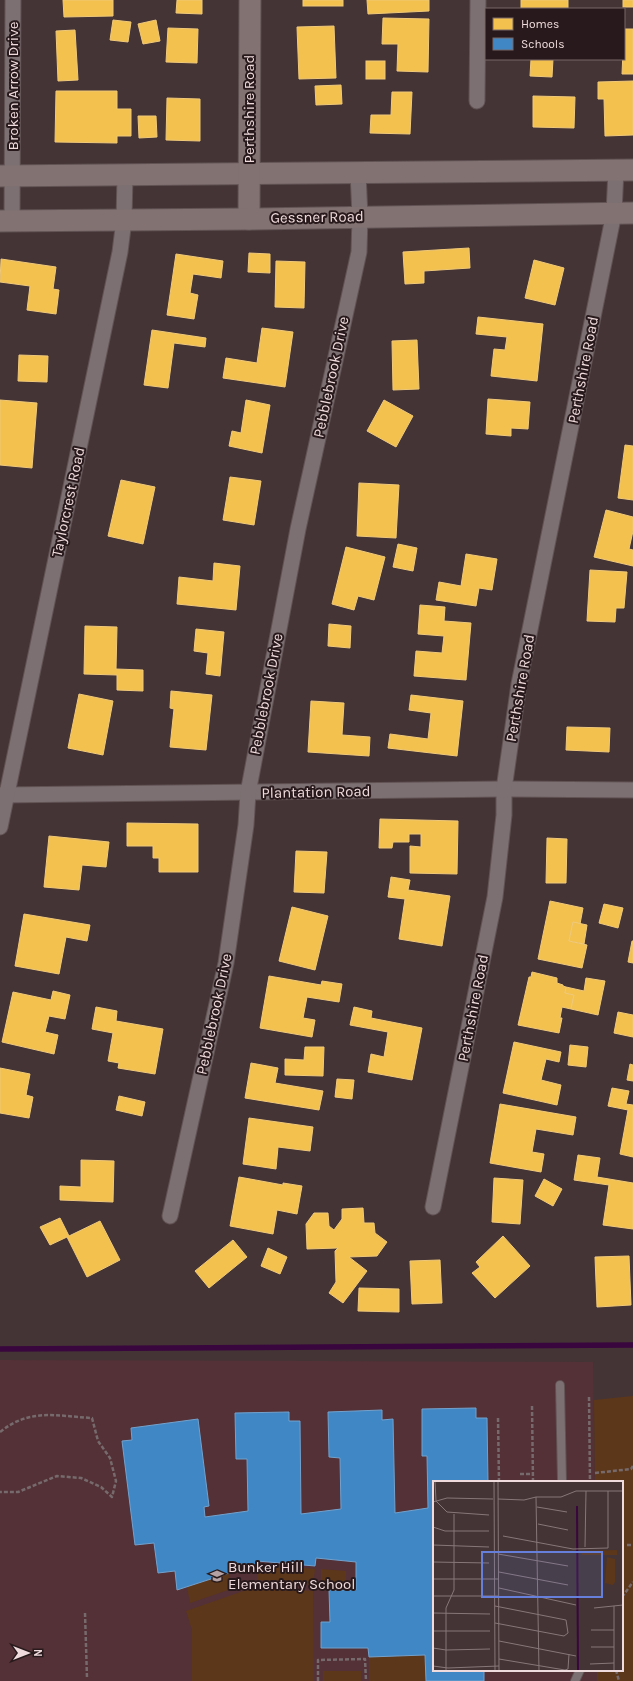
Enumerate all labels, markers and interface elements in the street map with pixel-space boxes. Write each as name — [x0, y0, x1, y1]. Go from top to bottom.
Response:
legend — [485, 8, 625, 60]
text: Homes — [521, 17, 559, 31]
street label: Broken Arrow Drive — [4, 22, 22, 150]
text: Schools — [521, 37, 564, 51]
street label: Perthshire Road — [240, 55, 258, 163]
street label: Gessner Road — [270, 207, 364, 227]
street label: Pebblebrook Drive — [309, 315, 353, 439]
street label: Perthshire Road — [564, 315, 602, 425]
street label: Taylorcrest Road — [48, 445, 88, 559]
street label: Pebblebrook Drive — [245, 632, 287, 756]
street label: Perthshire Road — [502, 633, 538, 743]
street label: Plantation Road — [261, 782, 371, 802]
street label: Pebblebrook Drive — [192, 952, 236, 1076]
street label: Perthshire Road — [454, 953, 492, 1063]
inset map — [433, 1481, 623, 1671]
place label: Bunker Hill Elementary School — [228, 1558, 355, 1593]
school or university icon: Bunker Hill Elementary School — [209, 1568, 225, 1584]
north arrow — [8, 1633, 48, 1673]
text: N — [31, 1649, 44, 1657]

